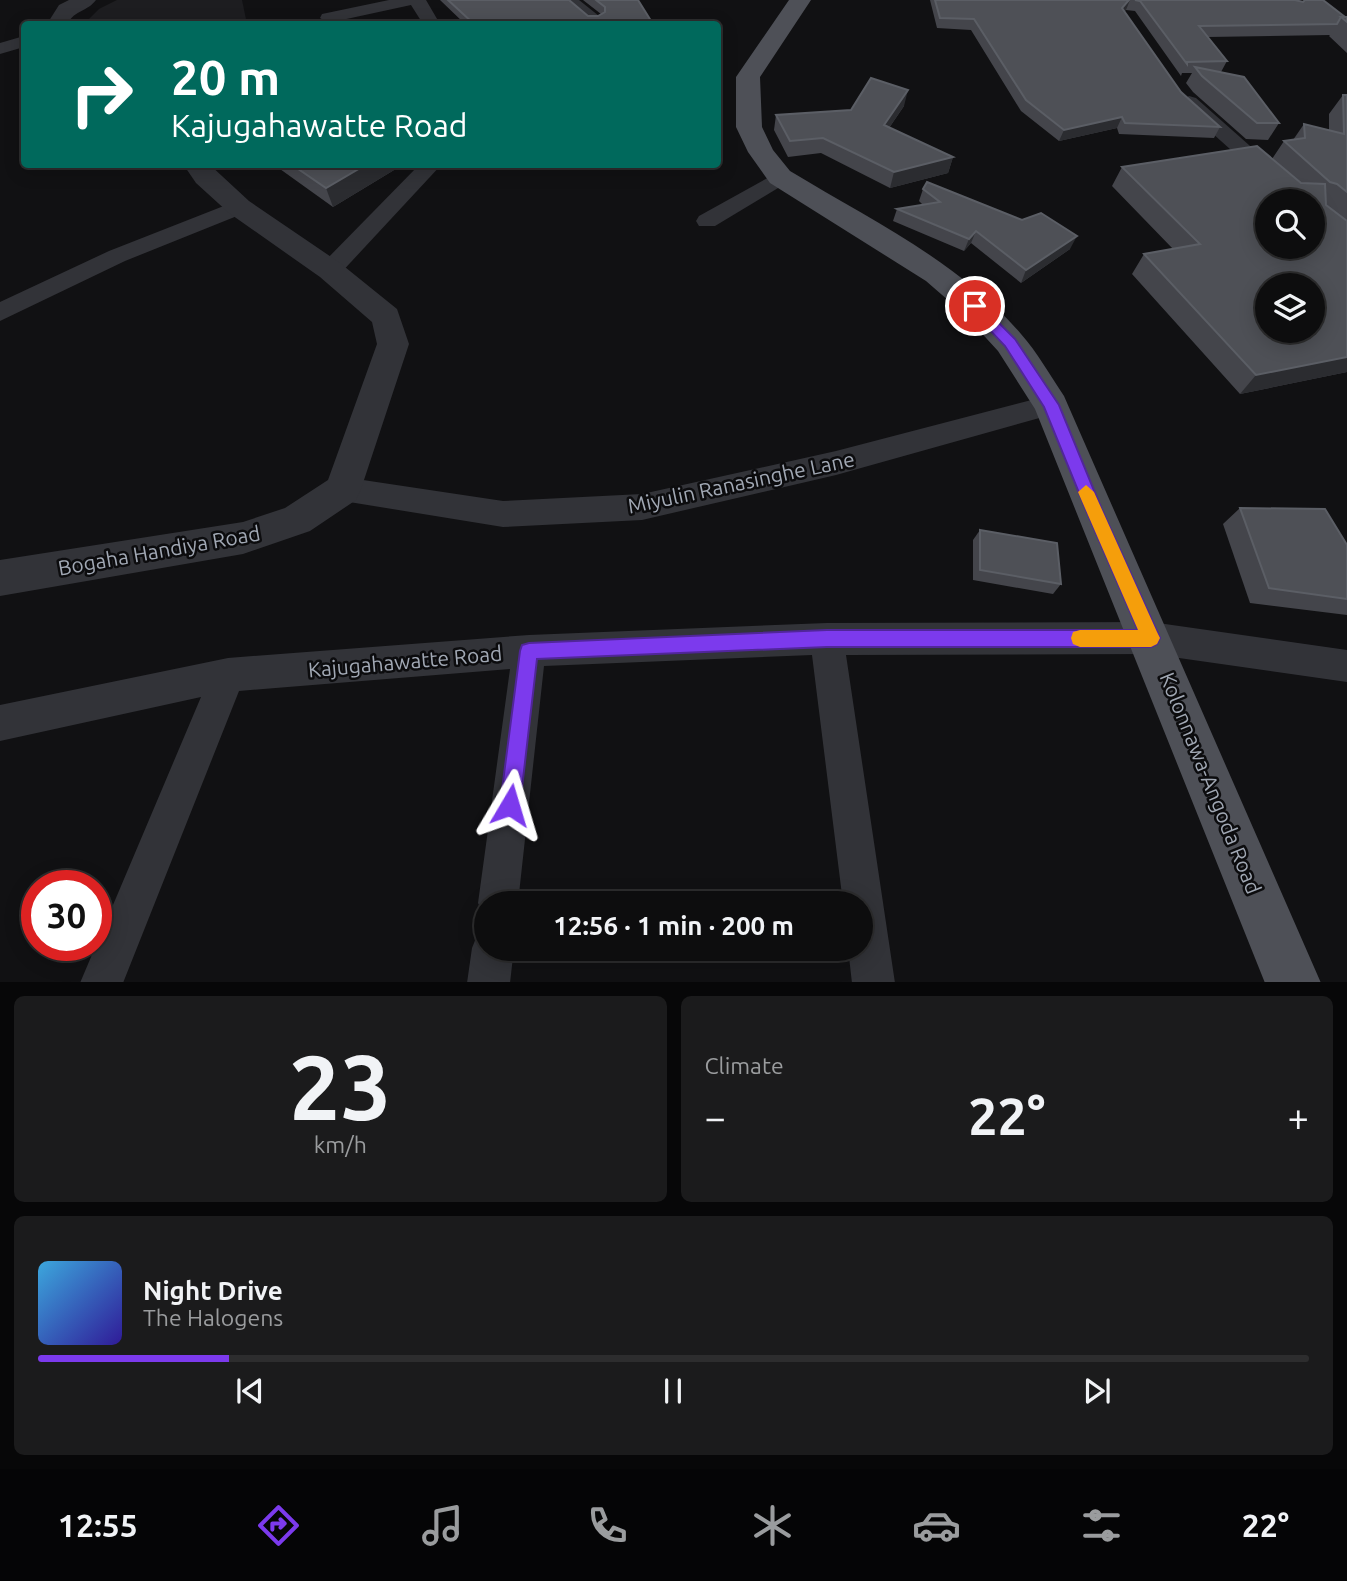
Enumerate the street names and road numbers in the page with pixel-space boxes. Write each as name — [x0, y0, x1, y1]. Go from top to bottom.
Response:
street label: Miyulin Ranasinghe Lane — [625, 446, 857, 518]
street label: Bogaha Handiya Road — [56, 520, 262, 580]
street label: Kajugahawatte Road — [307, 641, 503, 681]
street label: Kolonnawa-Angoda Road — [1156, 669, 1266, 897]

